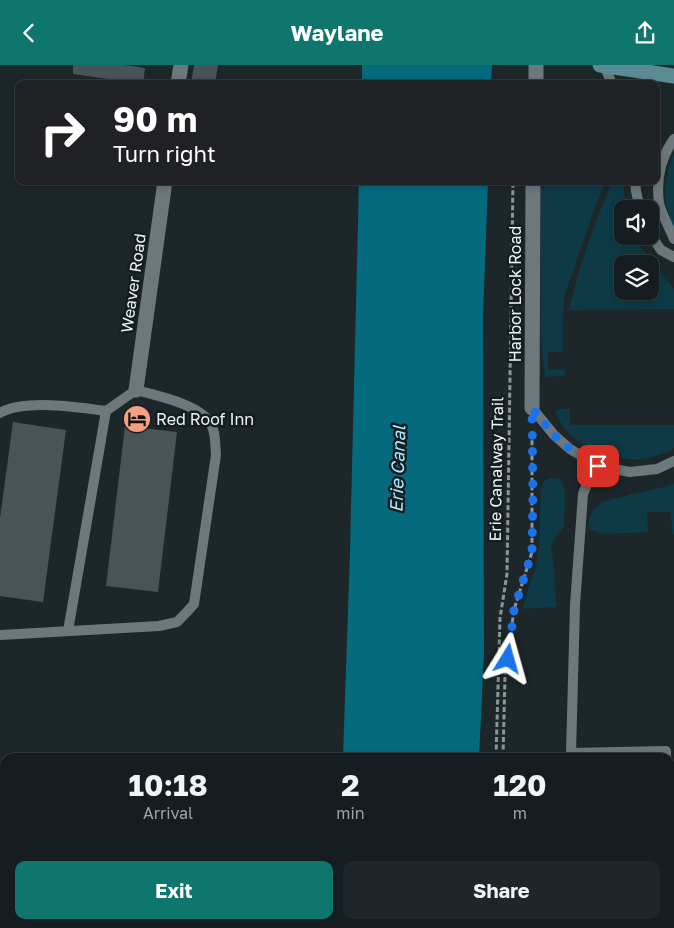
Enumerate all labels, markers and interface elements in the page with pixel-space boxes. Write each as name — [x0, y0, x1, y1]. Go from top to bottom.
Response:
icon: back — [15, 19, 43, 47]
text: Waylane — [291, 19, 383, 46]
icon: share — [631, 19, 659, 47]
text: 90 m — [113, 98, 197, 140]
icon: right — [30, 100, 95, 165]
text: Turn right — [113, 140, 216, 167]
map controls — [614, 200, 659, 300]
button: sound — [614, 200, 659, 245]
street label: Harbor Lock Road — [505, 226, 525, 362]
street label: Weaver Road — [116, 232, 150, 334]
button: layers — [614, 255, 659, 300]
street label: Erie Canalway Trail — [485, 397, 507, 541]
hotel icon: Red Roof Inn — [122, 404, 152, 434]
place label: Red Roof Inn — [156, 409, 254, 429]
water label: Erie Canal — [384, 424, 410, 513]
pin — [577, 445, 619, 487]
icon: arrive — [584, 452, 612, 480]
position arrow — [481, 632, 533, 684]
text: 10:18 — [129, 767, 208, 803]
text: 2 — [341, 767, 360, 803]
text: 120 — [493, 767, 546, 803]
text: Arrival — [143, 803, 193, 823]
text: min — [336, 803, 365, 823]
text: m — [513, 803, 527, 823]
button: Exit — [15, 861, 333, 919]
button: Share — [343, 861, 660, 919]

